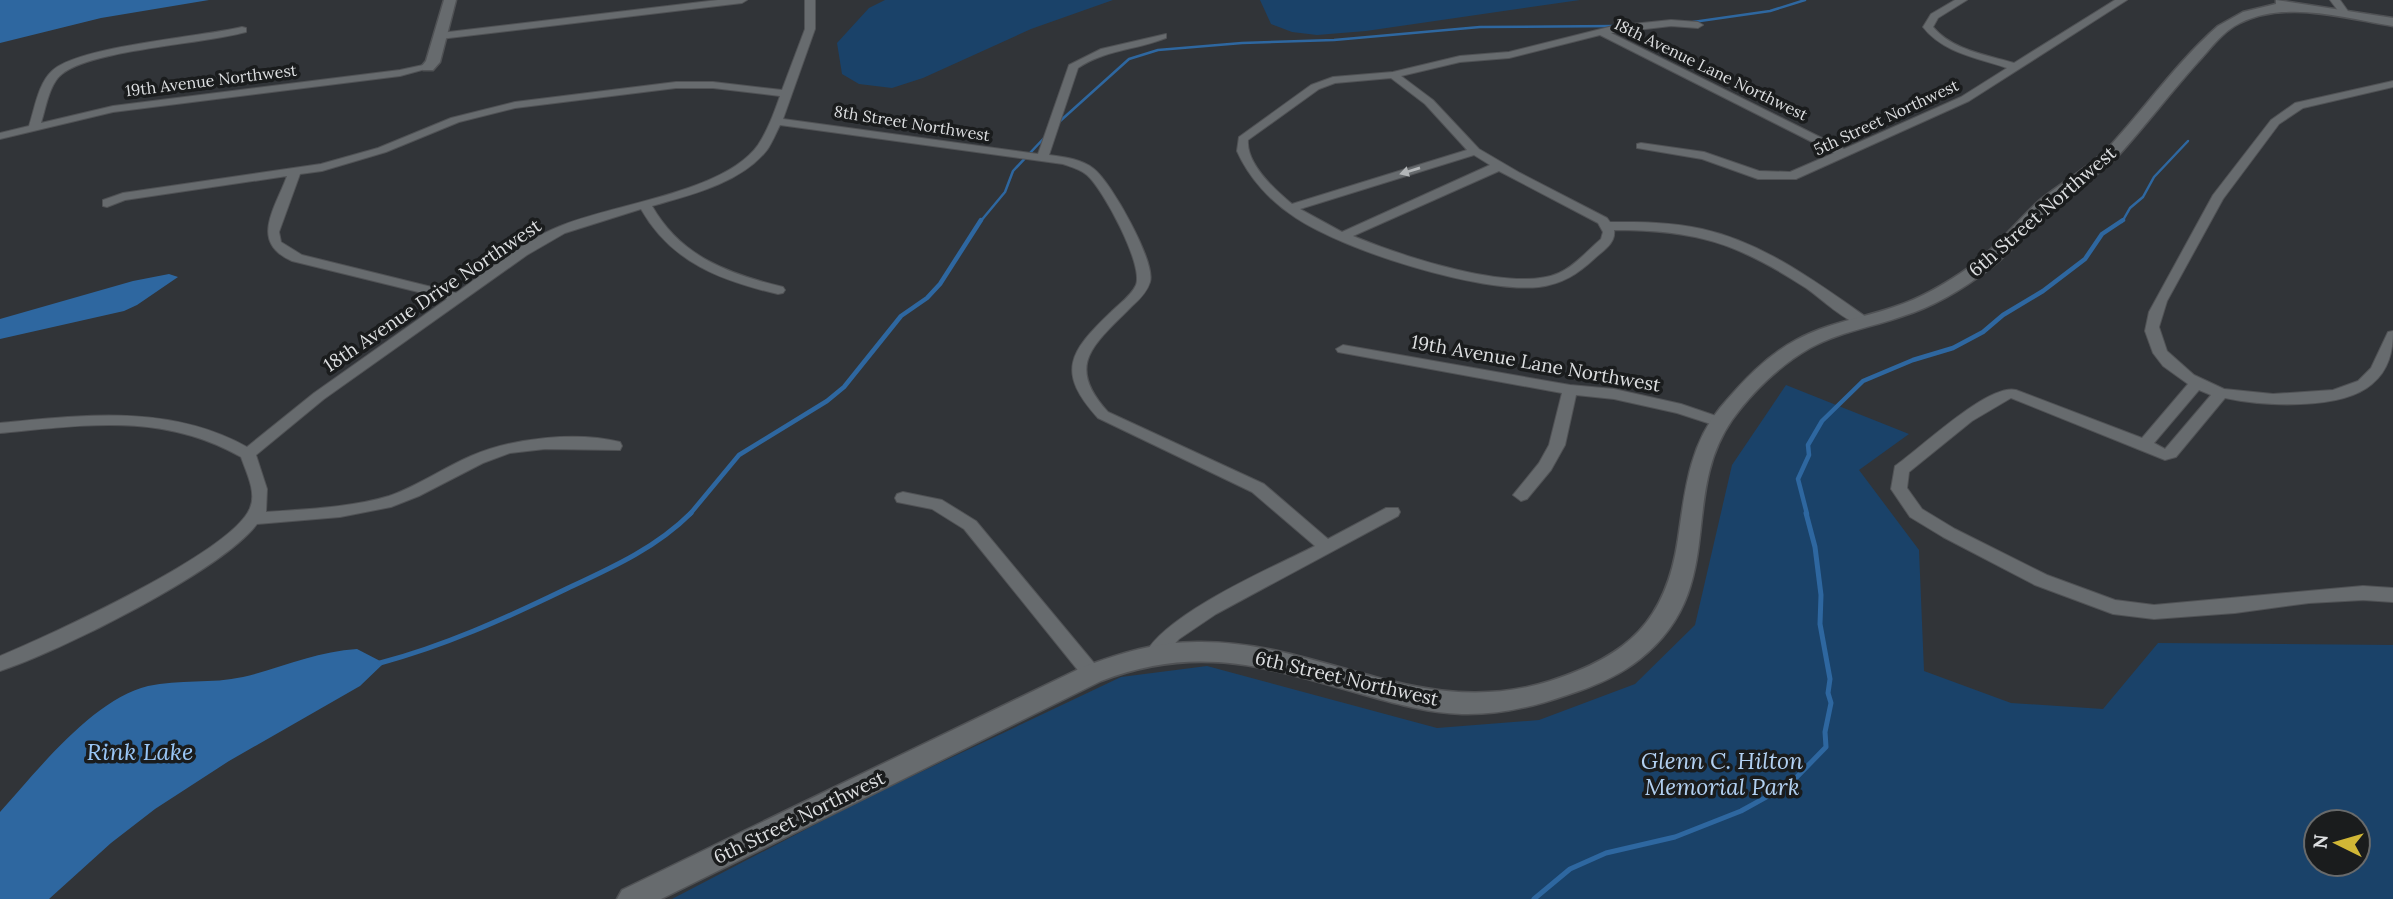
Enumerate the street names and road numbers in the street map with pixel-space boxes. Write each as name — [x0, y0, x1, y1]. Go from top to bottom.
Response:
street label: 18th Avenue Lane Northwest — [1611, 13, 1812, 125]
street label: 19th Avenue Northwest — [124, 59, 299, 100]
street label: 5th Street Northwest — [1810, 74, 1962, 159]
street label: 8th Street Northwest — [833, 101, 992, 145]
street label: 6th Street Northwest — [1963, 140, 2121, 282]
street label: 18th Avenue Drive Northwest — [319, 213, 546, 377]
street label: 19th Avenue Lane Northwest — [1409, 329, 1663, 397]
street label: 6th Street Northwest — [1253, 645, 1442, 711]
street label: 6th Street Northwest — [710, 765, 889, 869]

